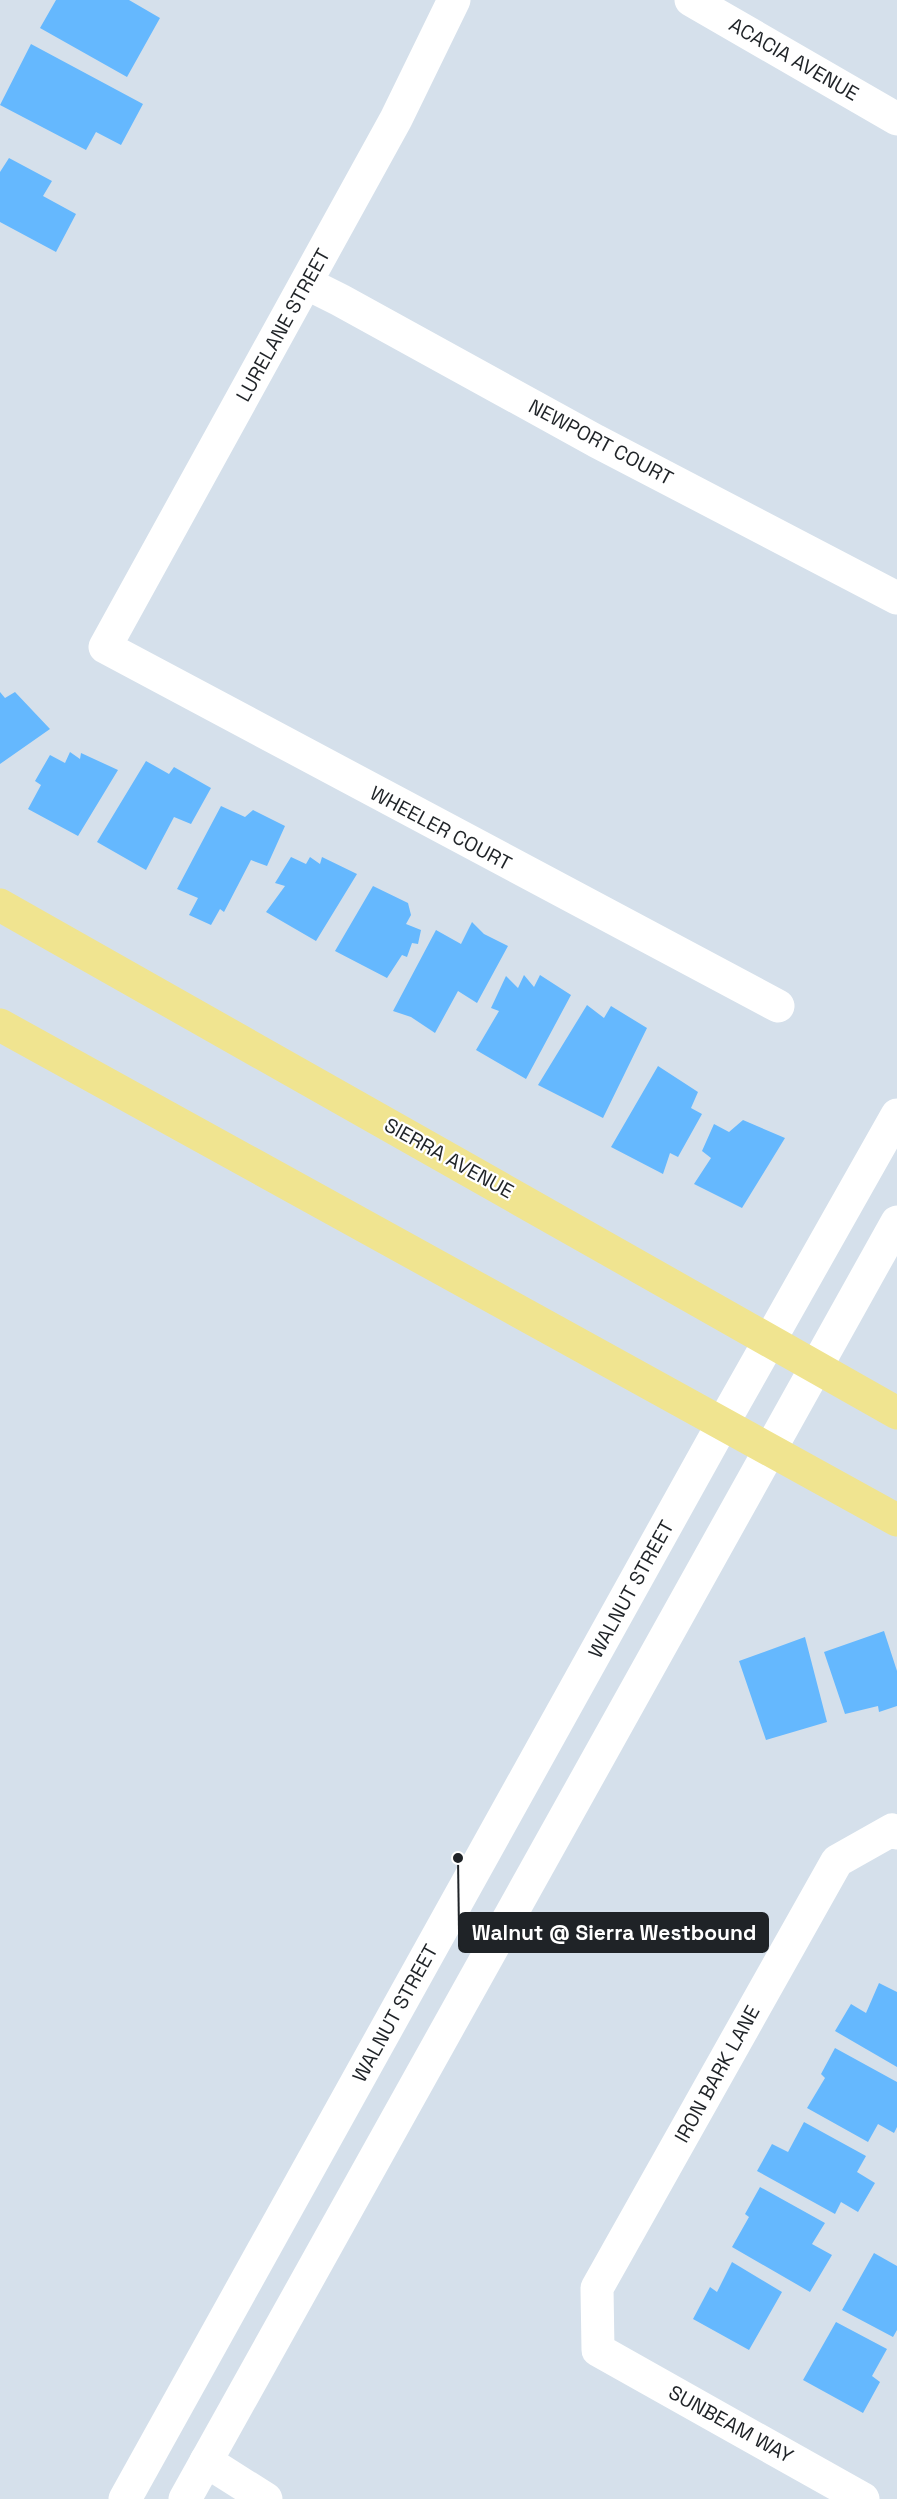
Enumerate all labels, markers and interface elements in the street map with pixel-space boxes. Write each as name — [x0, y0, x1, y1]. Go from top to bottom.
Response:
street label: ACACIA AVENUE — [724, 11, 864, 107]
street label: LURELANE STREET — [230, 244, 336, 406]
street label: NEWPORT COURT — [524, 393, 678, 491]
street label: WHEELER COURT — [366, 780, 517, 876]
street label: SIERRA AVENUE — [380, 1112, 518, 1204]
street label: WALNUT STREET — [582, 1515, 680, 1663]
callout: Walnut @ Sierra Westbound — [459, 1913, 768, 1952]
text: Walnut @ Sierra Westbound — [472, 1919, 756, 1946]
street label: WALNUT STREET — [346, 1939, 444, 2087]
street label: IRON BARK LANE — [669, 2001, 765, 2147]
street label: SUNBEAM WAY — [664, 2379, 798, 2469]

